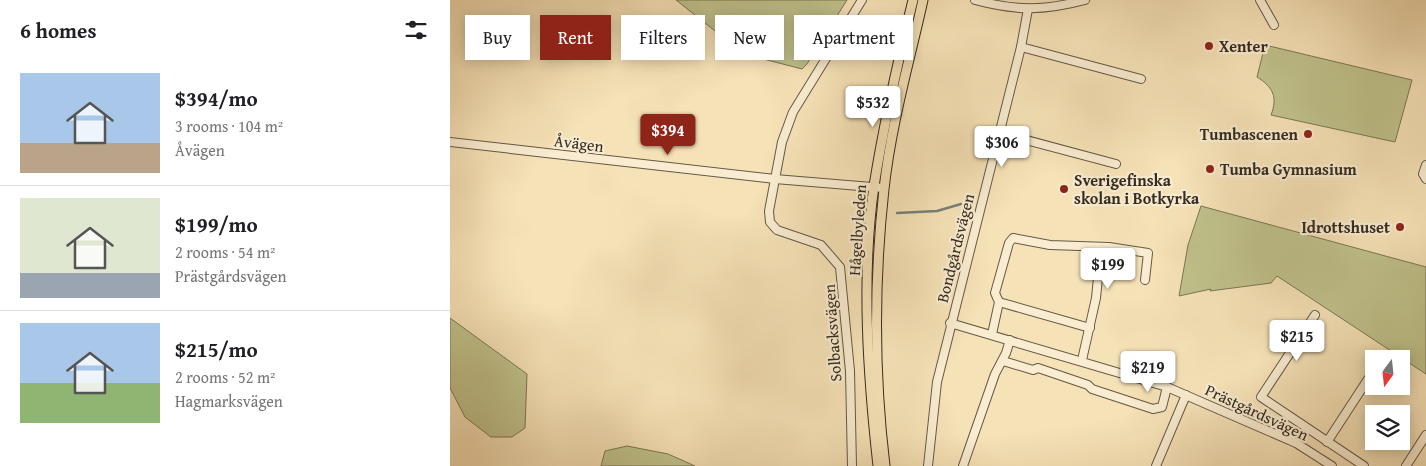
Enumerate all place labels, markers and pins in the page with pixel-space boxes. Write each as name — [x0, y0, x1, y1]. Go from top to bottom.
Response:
place label: Xenter — [1219, 34, 1268, 58]
marker: Xenter — [1203, 40, 1215, 52]
pin: $532 — [843, 86, 903, 128]
pin: $394 — [638, 114, 698, 156]
place label: Tumbascenen — [1200, 122, 1299, 146]
pin: $306 — [972, 126, 1032, 168]
marker: Tumbascenen — [1302, 128, 1314, 140]
place label: Tumba Gymnasium — [1220, 157, 1357, 181]
marker: Tumba Gymnasium — [1204, 163, 1216, 175]
place label: Sverigefinska skolan i Botkyrka — [1074, 168, 1200, 210]
marker: Sverigefinska skolan i Botkyrka — [1058, 183, 1070, 195]
place label: Idrottshuset — [1301, 215, 1390, 239]
marker: Idrottshuset — [1394, 221, 1406, 233]
pin: $199 — [1078, 248, 1138, 290]
pin: $215 — [1267, 320, 1327, 362]
pin: $219 — [1118, 350, 1178, 393]

